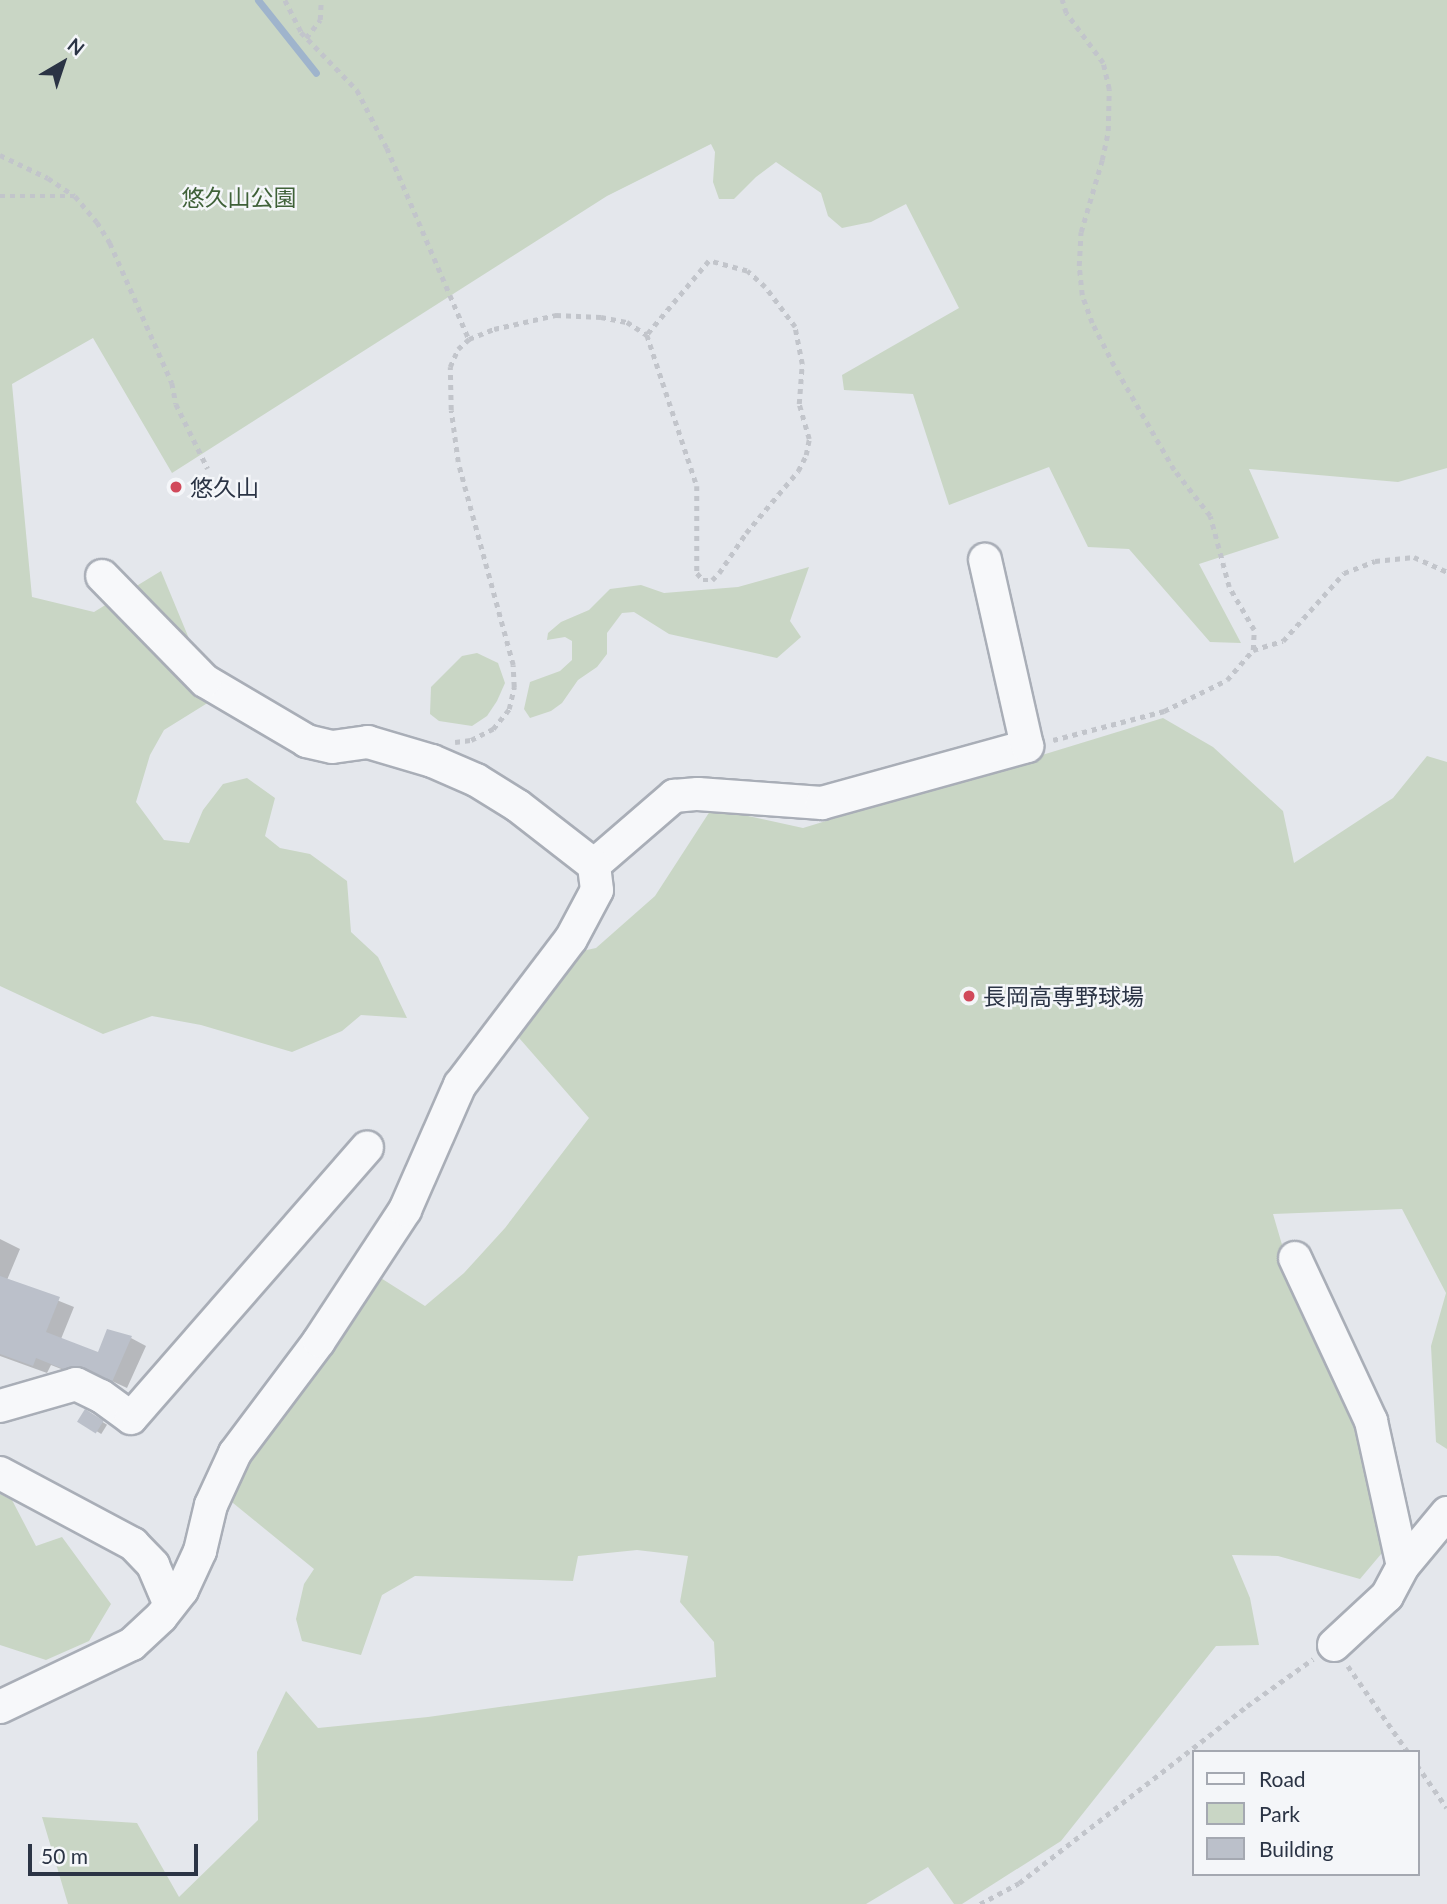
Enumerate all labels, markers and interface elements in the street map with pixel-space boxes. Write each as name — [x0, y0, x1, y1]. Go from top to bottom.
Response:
north arrow — [28, 28, 98, 98]
text: N — [64, 33, 89, 60]
park label: 悠久山公園 — [182, 183, 296, 211]
place label: 悠久山 — [190, 473, 259, 501]
marker: 悠久山 — [168, 479, 184, 495]
place label: 長岡高専野球場 — [983, 982, 1144, 1010]
marker: 長岡高専野球場 — [961, 988, 977, 1004]
legend — [1192, 1750, 1419, 1876]
text: Road — [1259, 1766, 1306, 1791]
text: Park — [1259, 1801, 1300, 1826]
scale bar — [32, 1830, 201, 1874]
text: Building — [1259, 1836, 1334, 1861]
text: 50 m — [41, 1843, 88, 1868]

